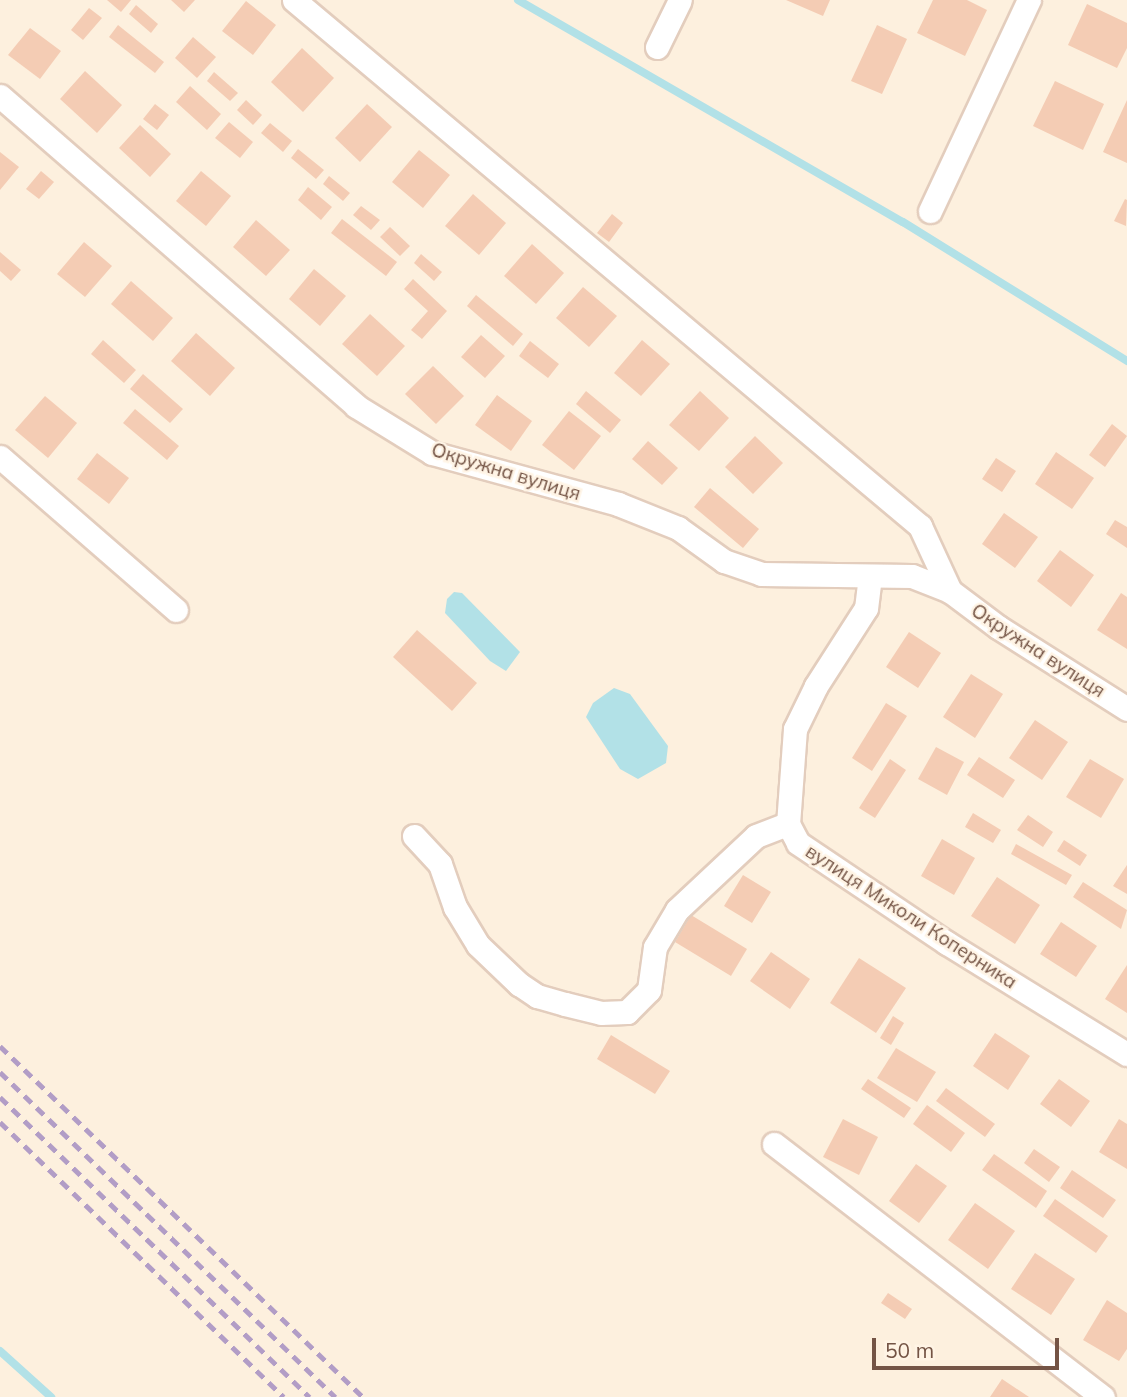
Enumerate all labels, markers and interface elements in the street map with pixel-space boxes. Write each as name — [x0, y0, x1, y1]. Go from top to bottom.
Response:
street label: Окружна вулиця — [429, 438, 583, 506]
street label: Окружна вулиця — [967, 599, 1109, 703]
street label: вулиця Миколи Коперника — [801, 840, 1021, 994]
scale bar — [875, 1324, 1062, 1368]
text: 50 m — [885, 1337, 934, 1363]

